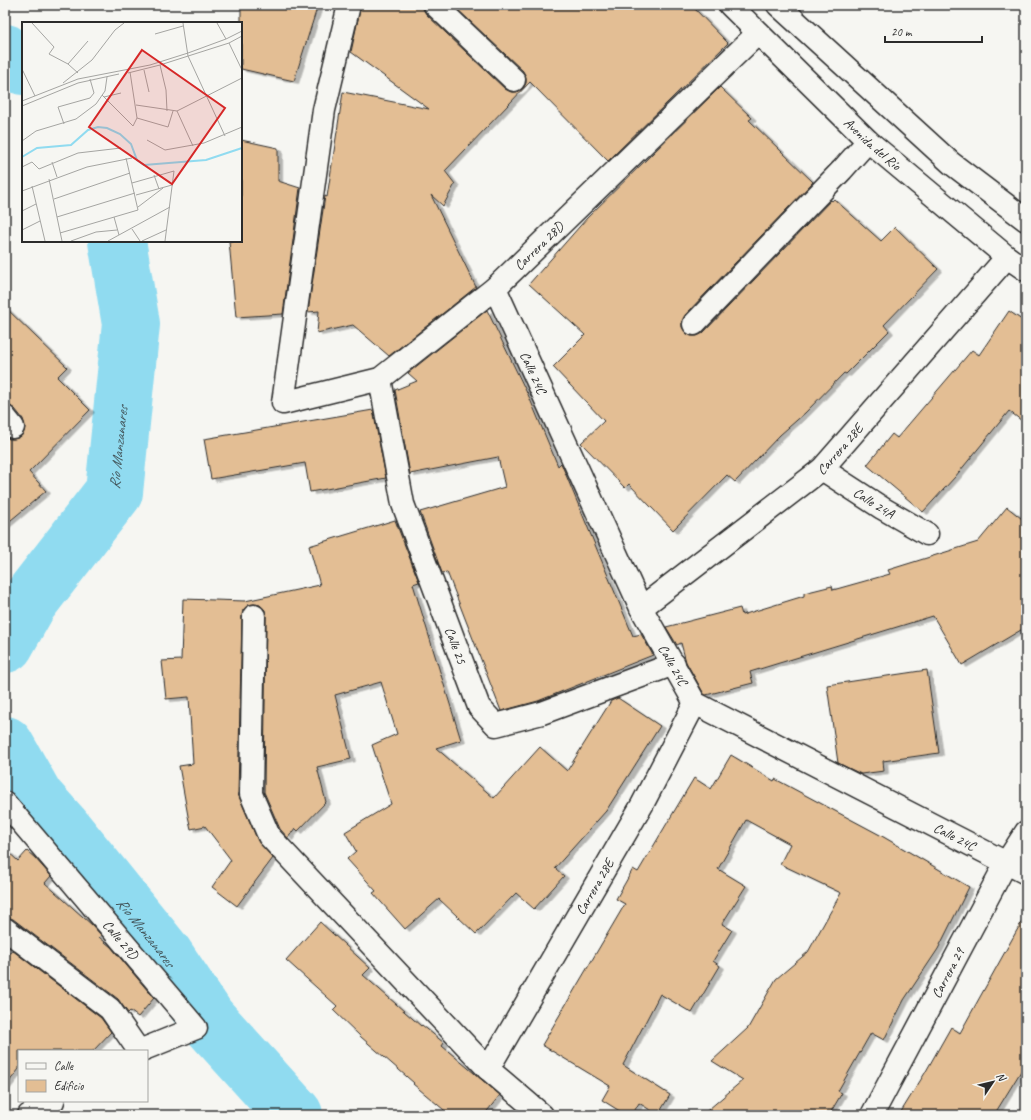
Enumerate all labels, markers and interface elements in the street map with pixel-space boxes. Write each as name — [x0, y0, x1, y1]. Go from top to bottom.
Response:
scale bar — [885, 18, 982, 44]
inset map — [22, 22, 242, 242]
text: 20 m — [891, 24, 913, 40]
street label: Avenida del Río — [840, 114, 905, 175]
street label: Carrera 28D — [511, 217, 569, 274]
street label: Calle 24C — [516, 349, 551, 398]
water label: Río Manzanares — [105, 403, 133, 490]
street label: Carrera 28E — [814, 419, 868, 479]
street label: Calle 24A — [850, 484, 898, 523]
street label: Calle 25 — [441, 625, 470, 667]
street label: Calle 24C — [654, 641, 692, 690]
street label: Calle 24C — [931, 819, 979, 855]
street label: Carrera 28E — [572, 855, 618, 918]
water label: Río Manzanares — [112, 894, 180, 973]
street label: Calle 29D — [99, 917, 143, 964]
street label: Carrera 29 — [928, 944, 969, 1001]
legend — [18, 1050, 148, 1102]
text: Calle — [54, 1058, 74, 1074]
north arrow — [973, 1062, 1013, 1102]
text: N — [994, 1069, 1010, 1085]
text: Edificio — [54, 1078, 84, 1094]

